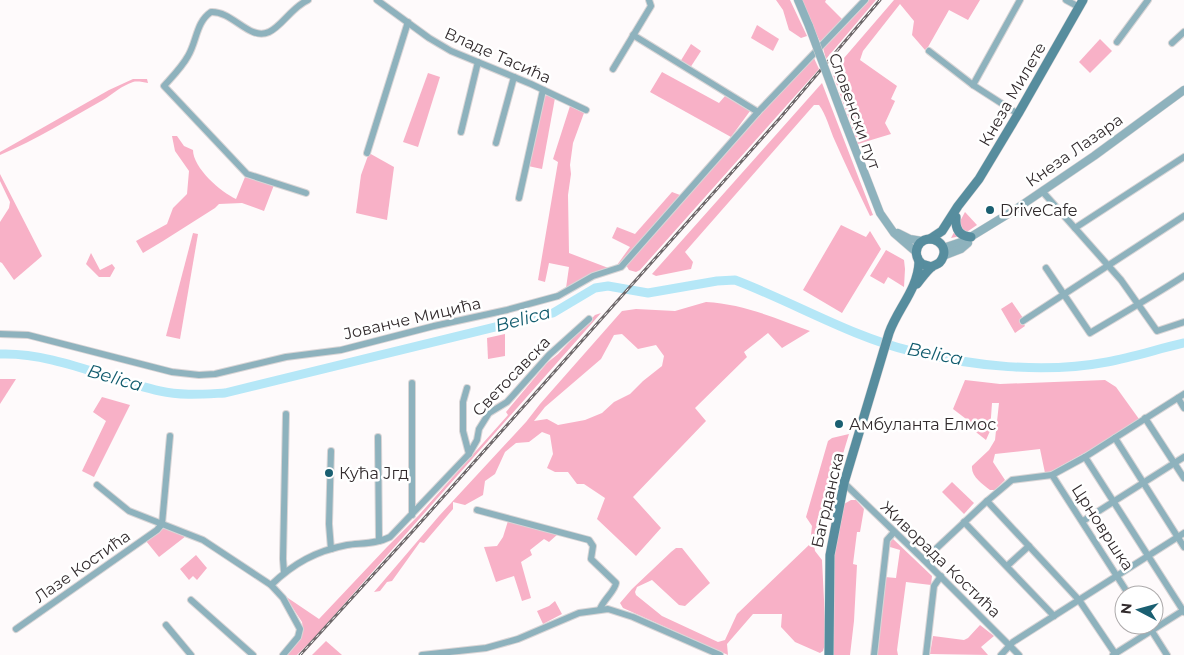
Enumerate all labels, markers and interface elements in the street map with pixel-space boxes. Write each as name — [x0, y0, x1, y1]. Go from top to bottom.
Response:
street label: Владе Тасића — [442, 24, 554, 87]
street label: Кнеза Милете — [975, 39, 1050, 150]
street label: Словенски пут — [825, 50, 885, 172]
street label: Кнеза Лазара — [1022, 110, 1126, 191]
place label: DriveCafe — [1000, 201, 1078, 220]
marker: DriveCafe — [984, 204, 996, 216]
street label: Јованче Мицића — [342, 293, 483, 344]
water label: Belica — [493, 301, 553, 337]
street label: Светосавска — [469, 332, 554, 420]
water label: Belica — [905, 338, 965, 370]
water label: Belica — [85, 360, 145, 396]
place label: Амбуланта Елмос — [849, 415, 996, 434]
marker: Амбуланта Елмос — [833, 418, 845, 430]
street label: Багрданска — [807, 450, 848, 550]
place label: Кућа Јгд — [339, 464, 409, 483]
marker: Кућа Јгд — [323, 467, 335, 479]
street label: Црновршка — [1068, 480, 1138, 574]
street label: Живорада Костића — [877, 497, 1005, 622]
street label: Лазе Костића — [31, 526, 134, 607]
north arrow — [1114, 585, 1164, 635]
text: N — [1117, 602, 1136, 615]

